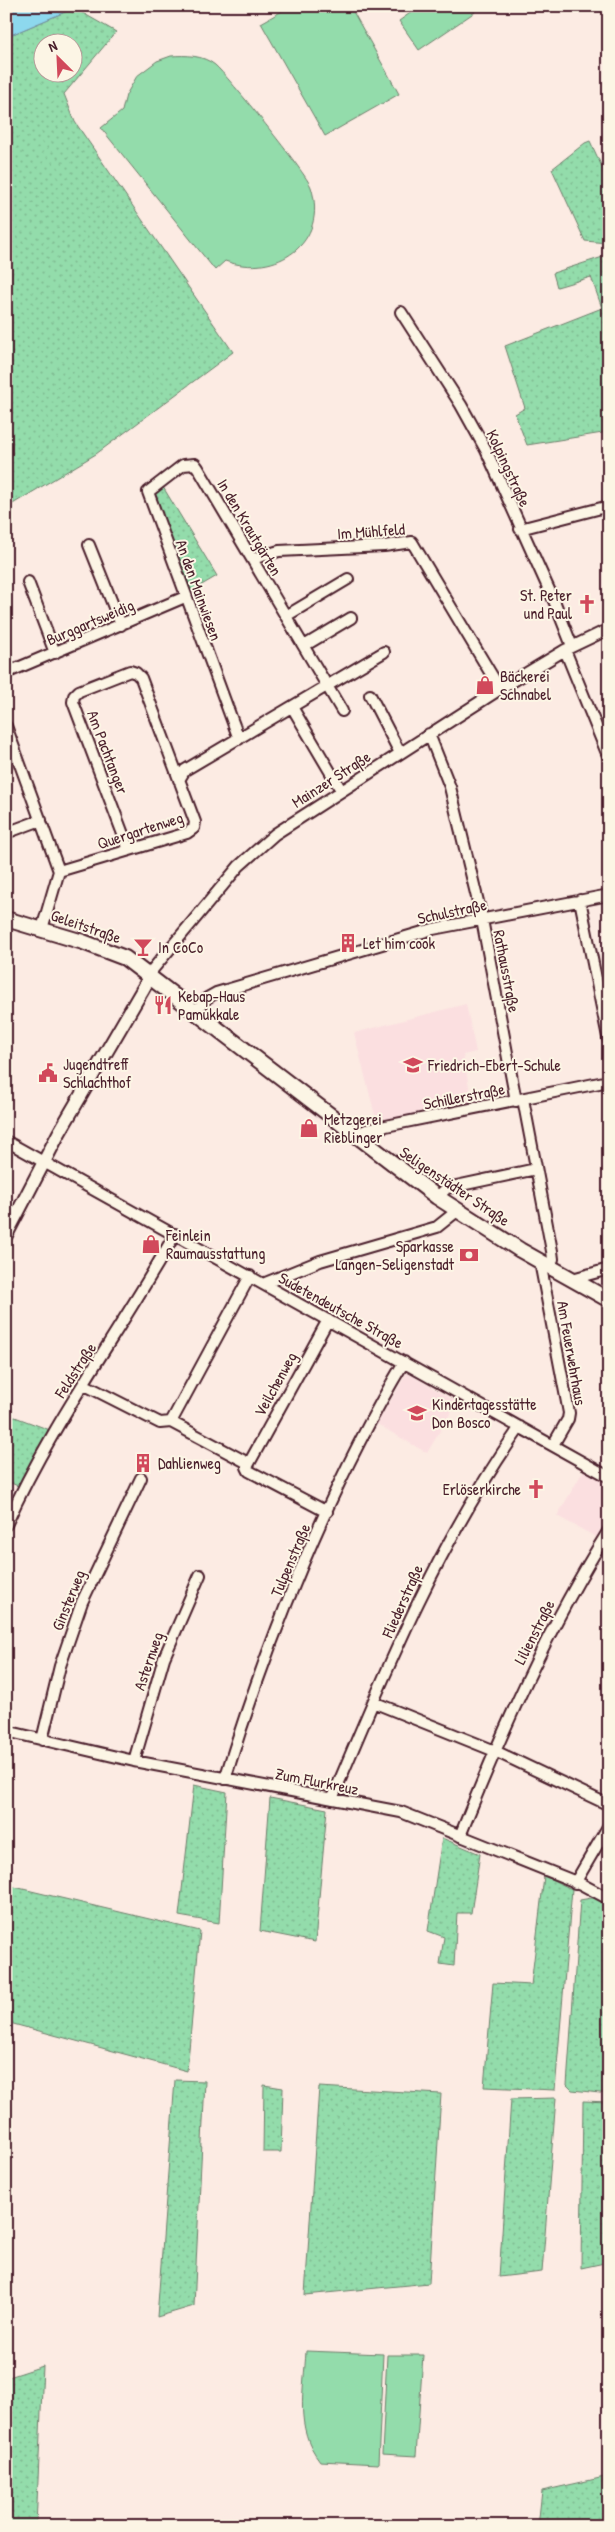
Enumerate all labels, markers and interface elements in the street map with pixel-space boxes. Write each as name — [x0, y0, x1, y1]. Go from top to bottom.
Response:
north arrow — [32, 32, 82, 82]
text: N — [45, 35, 60, 56]
street label: Kolpingstraße — [482, 426, 537, 511]
street label: In den Krautgärten — [212, 474, 288, 580]
street label: Im Mühlfeld — [336, 518, 406, 544]
street label: An den Mainwiesen — [171, 536, 227, 644]
place label: St. Peter und Paul — [520, 584, 573, 624]
church icon: St. Peter und Paul — [576, 593, 598, 615]
street label: Burggartsweidig — [43, 594, 137, 650]
place label: Bäckerei Schnabel — [500, 665, 552, 705]
shop icon: Bäckerei Schnabel — [474, 674, 496, 696]
street label: Am Pachtanger — [82, 707, 134, 797]
street label: Mainzer Straße — [287, 745, 375, 813]
street label: Quergartenweg — [94, 806, 186, 854]
street label: Schulstraße — [416, 893, 489, 929]
street label: Geleitstraße — [48, 904, 125, 948]
street label: Rathausstraße — [488, 928, 526, 1015]
building icon: Let him cook — [337, 932, 359, 954]
place label: Let him cook — [363, 932, 435, 954]
bar icon: In CoCo — [132, 936, 154, 958]
place label: In CoCo — [158, 936, 204, 958]
place label: Kebap-Haus Pamukkale — [178, 985, 245, 1025]
restaurant icon: Kebap-Haus Pamukkale — [152, 994, 174, 1016]
place label: Jugendtreff Schlachthof — [63, 1053, 131, 1093]
school or university icon: Friedrich-Ebert-Schule — [402, 1054, 424, 1076]
place label: Friedrich-Ebert-Schule — [427, 1054, 562, 1076]
public building icon: Jugendtreff Schlachthof — [37, 1062, 59, 1084]
street label: Schillerstraße — [422, 1077, 507, 1115]
place label: Metzgerei Rieblinger — [324, 1108, 383, 1148]
shop icon: Metzgerei Rieblinger — [298, 1117, 320, 1139]
street label: Seligenstädter Straße — [396, 1141, 515, 1231]
place label: Feinlein Raumausstattung — [165, 1224, 265, 1264]
shop icon: Feinlein Raumausstattung — [140, 1233, 162, 1255]
place label: Sparkasse Langen-Seligenstadt — [335, 1235, 455, 1275]
bank icon: Sparkasse Langen-Seligenstadt — [458, 1244, 480, 1266]
street label: Sudetendeutsche Straße — [275, 1267, 408, 1354]
street label: Am Feuerwehrhaus — [552, 1299, 592, 1407]
street label: Feldstraße — [48, 1338, 101, 1403]
street label: Veilchenweg — [248, 1348, 302, 1420]
place label: Kindertagesstätte Don Bosco — [432, 1393, 537, 1433]
school or university icon: Kindertagesstätte Don Bosco — [406, 1402, 428, 1424]
building icon: Dahlienweg — [132, 1452, 154, 1474]
place label: Dahlienweg — [158, 1452, 221, 1474]
place label: Erlöserkirche — [443, 1478, 522, 1500]
church icon: Erlöserkirche — [525, 1478, 547, 1500]
street label: Tulpenstraße — [265, 1519, 316, 1600]
street label: Fliederstraße — [376, 1560, 428, 1642]
street label: Ginsterweg — [46, 1566, 90, 1634]
street label: Lilienstraße — [508, 1595, 560, 1668]
street label: Asternweg — [128, 1629, 168, 1693]
street label: Zum Flurkreuz — [274, 1762, 361, 1800]

